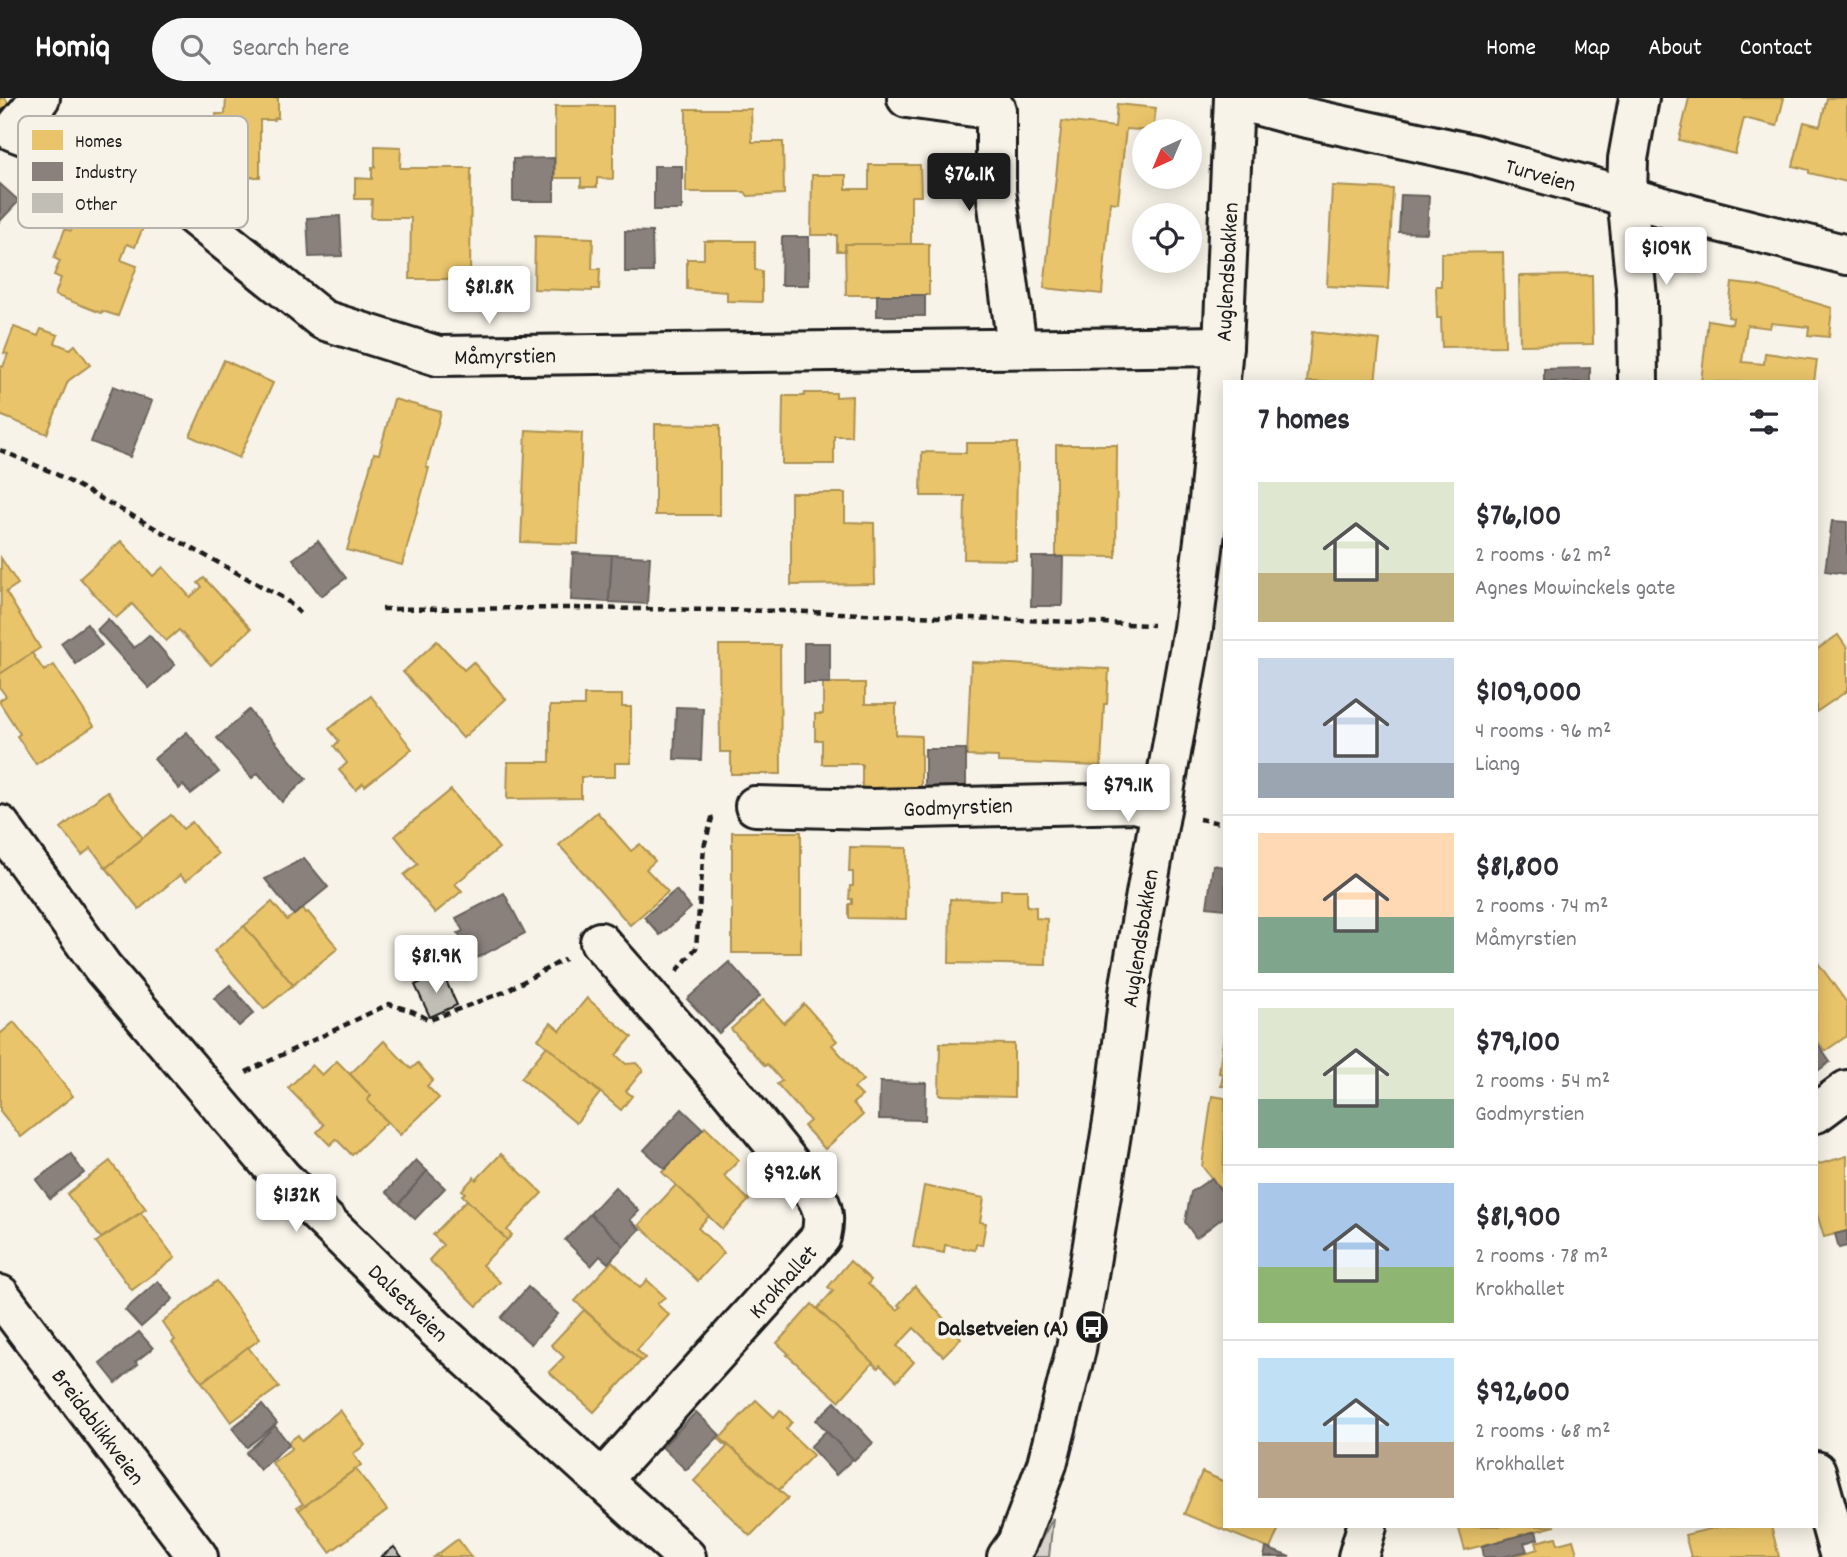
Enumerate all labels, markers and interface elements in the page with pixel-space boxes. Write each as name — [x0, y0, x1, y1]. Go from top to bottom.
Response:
search box — [152, 18, 642, 81]
text: Homiq — [35, 26, 110, 73]
icon: search — [176, 30, 214, 68]
text: Search here — [232, 31, 349, 68]
text: Home — [1486, 32, 1536, 66]
text: Map — [1574, 32, 1610, 66]
text: About — [1648, 32, 1702, 66]
text: Contact — [1740, 32, 1812, 66]
legend — [18, 116, 248, 228]
north arrow — [1132, 119, 1202, 189]
map controls — [1132, 119, 1202, 273]
text: Homes — [75, 130, 123, 157]
street label: Turveien — [1501, 152, 1579, 203]
pin: $76.1K — [912, 153, 1026, 213]
text: $76.1K — [943, 159, 995, 192]
text: Industry — [75, 161, 137, 188]
text: Other — [75, 193, 117, 220]
street label: Auglendsbakken — [1209, 202, 1250, 343]
button: locate — [1132, 203, 1202, 273]
pin: $109K — [1617, 228, 1715, 287]
text: $109K — [1641, 233, 1691, 266]
pin: $81.8K — [432, 266, 546, 326]
text: $81.8K — [464, 272, 514, 305]
street label: Måmyrstien — [454, 341, 556, 376]
text: 7 homes — [1258, 401, 1350, 444]
icon: filters — [1745, 403, 1783, 441]
text: $76,100 — [1475, 497, 1561, 540]
icon: home — [1314, 510, 1398, 594]
text: 2 rooms · 62 m² — [1475, 540, 1611, 573]
text: Agnes Mowinckels gate — [1475, 573, 1675, 606]
text: $109,000 — [1475, 673, 1582, 716]
icon: home — [1314, 686, 1398, 770]
text: 4 rooms · 96 m² — [1475, 716, 1611, 749]
text: Liang — [1475, 749, 1520, 782]
pin: $79.1K — [1071, 764, 1185, 824]
text: $79.1K — [1103, 770, 1153, 803]
street label: Godmyrstien — [903, 791, 1013, 828]
text: $81,800 — [1475, 848, 1559, 891]
icon: home — [1314, 861, 1398, 945]
street label: Auglendsbakken — [1115, 867, 1170, 1010]
text: 2 rooms · 74 m² — [1475, 891, 1608, 924]
text: Måmyrstien — [1475, 924, 1577, 957]
pin: $81.9K — [379, 936, 493, 995]
text: $81.9K — [411, 941, 461, 974]
text: $79,100 — [1475, 1023, 1560, 1066]
icon: home — [1314, 1036, 1398, 1120]
text: 2 rooms · 54 m² — [1475, 1066, 1610, 1099]
text: Godmyrstien — [1475, 1099, 1584, 1132]
pin: $92.6K — [735, 1152, 849, 1212]
text: $92.6K — [763, 1158, 821, 1191]
pin: $132K — [247, 1174, 345, 1234]
text: $132K — [272, 1180, 320, 1213]
text: $81,900 — [1475, 1198, 1561, 1241]
icon: home — [1314, 1211, 1398, 1295]
street label: Krokhallet — [742, 1239, 827, 1328]
text: 2 rooms · 78 m² — [1475, 1241, 1608, 1274]
street label: Dalsetveien — [359, 1258, 454, 1351]
text: Krokhallet — [1475, 1274, 1565, 1307]
bus stop icon: Dalsetveien (A) — [1073, 1308, 1111, 1346]
place label: Dalsetveien (A) — [938, 1314, 1068, 1347]
street label: Breidablikkveien — [41, 1363, 151, 1493]
text: $92,600 — [1475, 1373, 1570, 1416]
icon: home — [1314, 1386, 1398, 1470]
text: 2 rooms · 68 m² — [1475, 1416, 1611, 1449]
text: Krokhallet — [1475, 1449, 1565, 1482]

